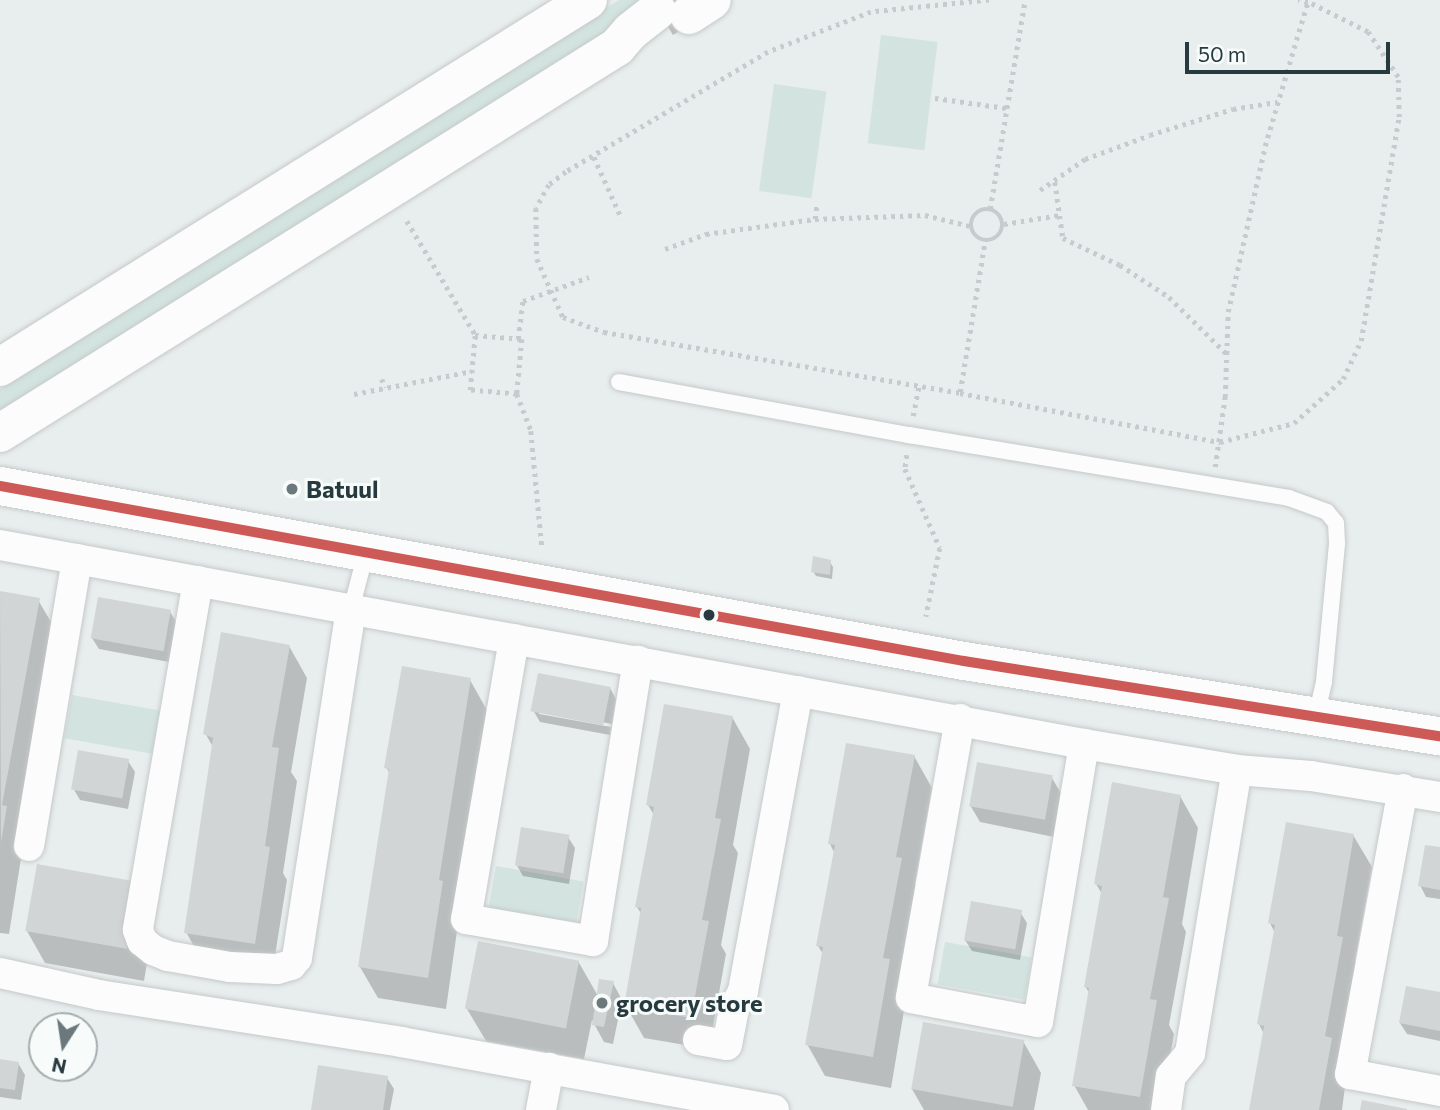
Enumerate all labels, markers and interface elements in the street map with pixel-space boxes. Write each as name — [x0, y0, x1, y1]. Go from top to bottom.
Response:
scale bar — [1188, 28, 1393, 72]
text: 50 m — [1198, 41, 1246, 66]
place label: Batuul — [306, 475, 379, 503]
marker: Batuul — [284, 481, 300, 497]
unlabelled marker — [702, 608, 716, 622]
place label: grocery store — [616, 989, 763, 1017]
marker: grocery store — [594, 995, 610, 1011]
north arrow — [28, 1012, 98, 1082]
text: N — [50, 1053, 68, 1079]

